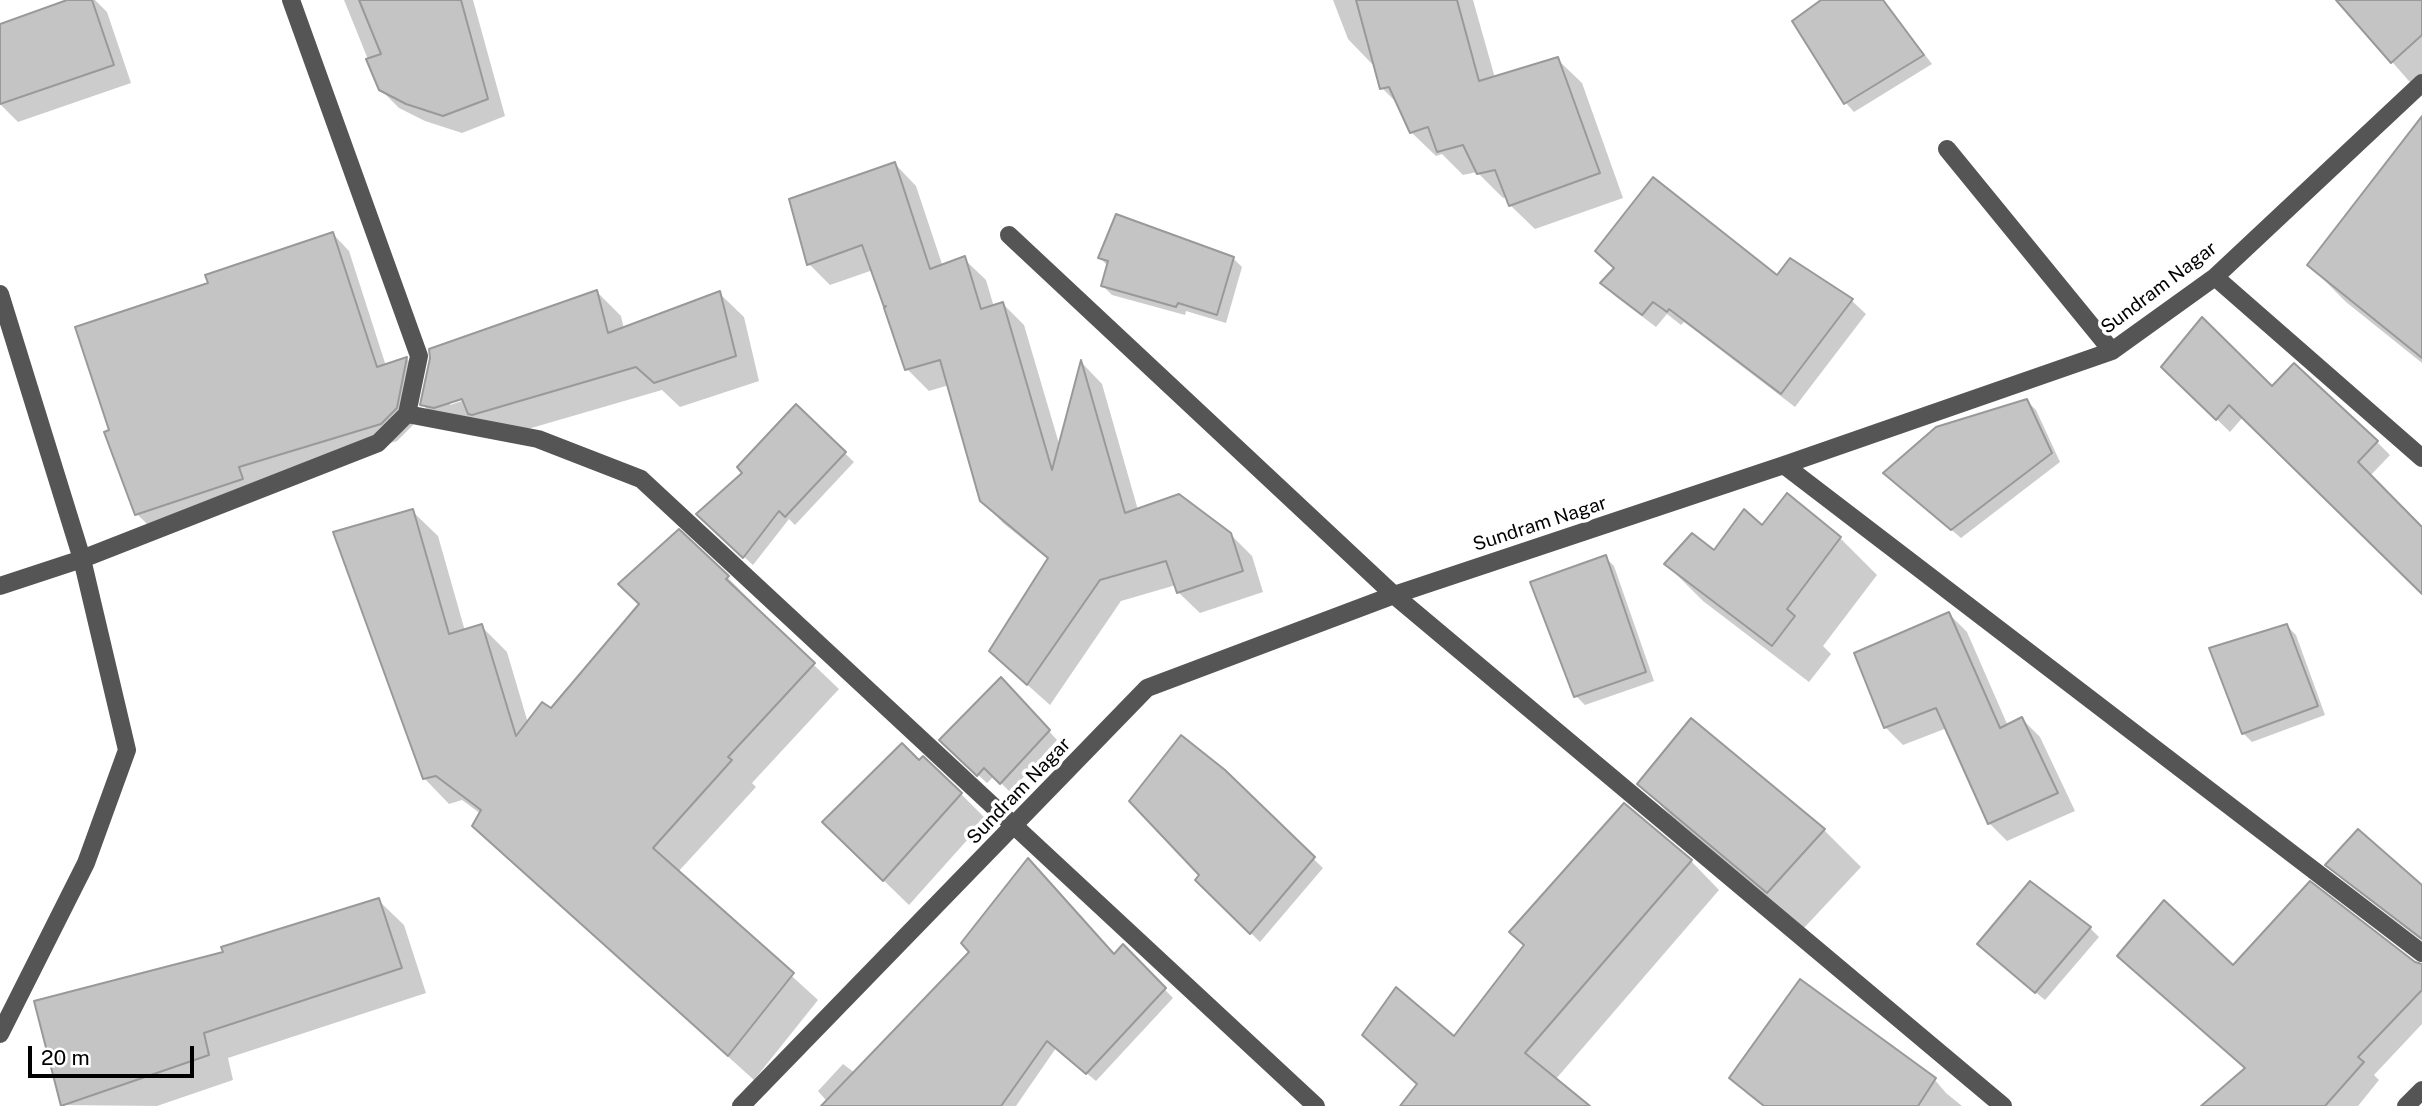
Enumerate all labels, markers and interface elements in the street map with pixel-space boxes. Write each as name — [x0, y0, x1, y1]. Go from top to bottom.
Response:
street label: Sundram Nagar — [2097, 237, 2221, 339]
street label: Sundram Nagar — [1470, 492, 1610, 556]
street label: Sundram Nagar — [962, 733, 1076, 849]
scale bar — [32, 1032, 198, 1076]
text: 20 m — [41, 1045, 90, 1070]

